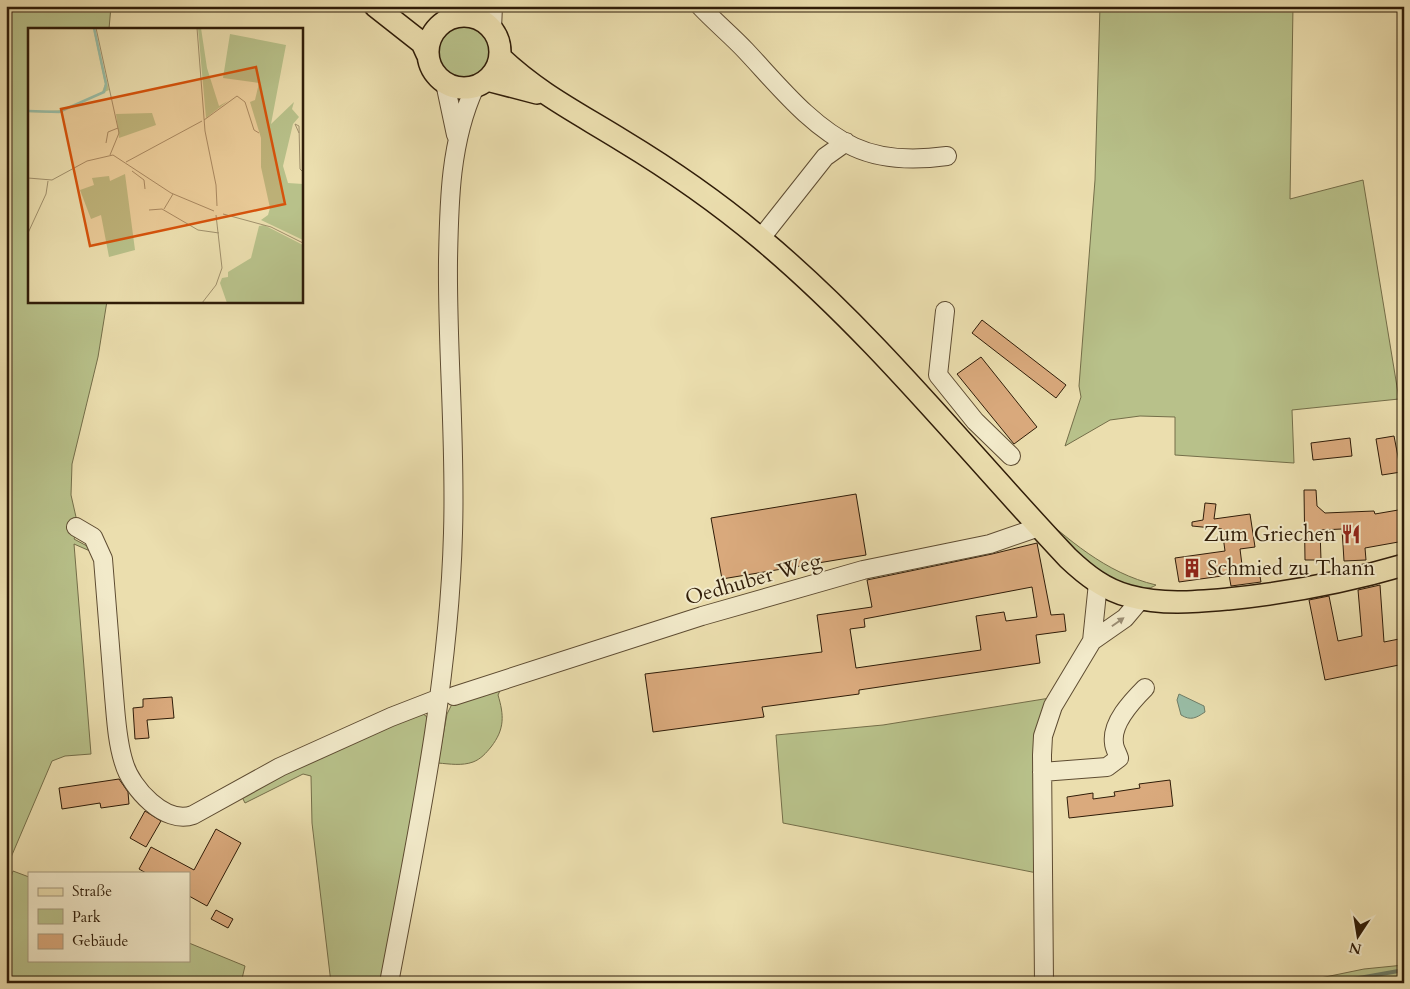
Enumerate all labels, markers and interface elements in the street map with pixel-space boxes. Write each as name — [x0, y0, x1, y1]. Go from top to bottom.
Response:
inset map — [28, 28, 302, 302]
place label: Zum Griechen — [1204, 520, 1336, 549]
restaurant icon: Zum Griechen — [1340, 523, 1362, 545]
street label: Oedhuber Weg — [682, 546, 825, 613]
place label: Schmied zu Thann — [1207, 554, 1375, 583]
building icon: Schmied zu Thann — [1181, 557, 1203, 579]
one-way arrow — [1111, 617, 1125, 627]
legend — [28, 872, 190, 962]
text: Straße — [72, 881, 112, 901]
text: Park — [72, 907, 101, 927]
north arrow — [1332, 912, 1382, 962]
text: Gebäude — [72, 931, 129, 951]
text: N — [1347, 938, 1363, 959]

